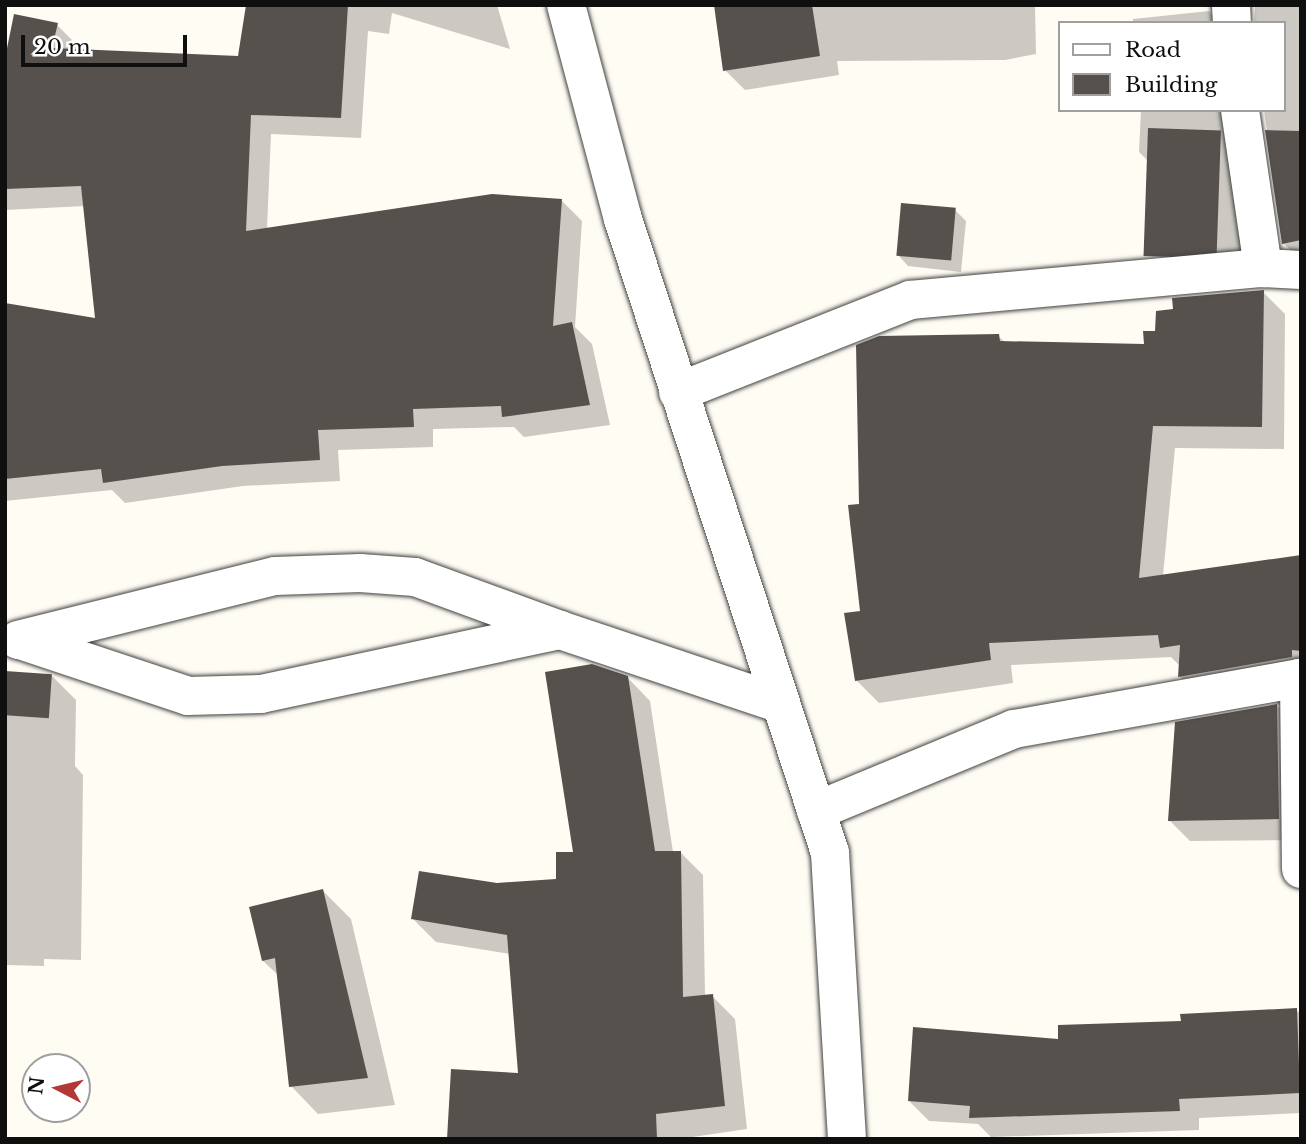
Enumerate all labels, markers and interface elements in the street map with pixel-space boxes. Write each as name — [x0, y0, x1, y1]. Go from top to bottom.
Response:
scale bar — [24, 21, 191, 65]
legend — [1058, 21, 1285, 112]
text: 20 m — [34, 34, 91, 60]
text: Road — [1125, 37, 1181, 63]
text: Building — [1125, 72, 1217, 98]
north arrow — [21, 1053, 91, 1123]
text: N — [24, 1075, 49, 1096]

